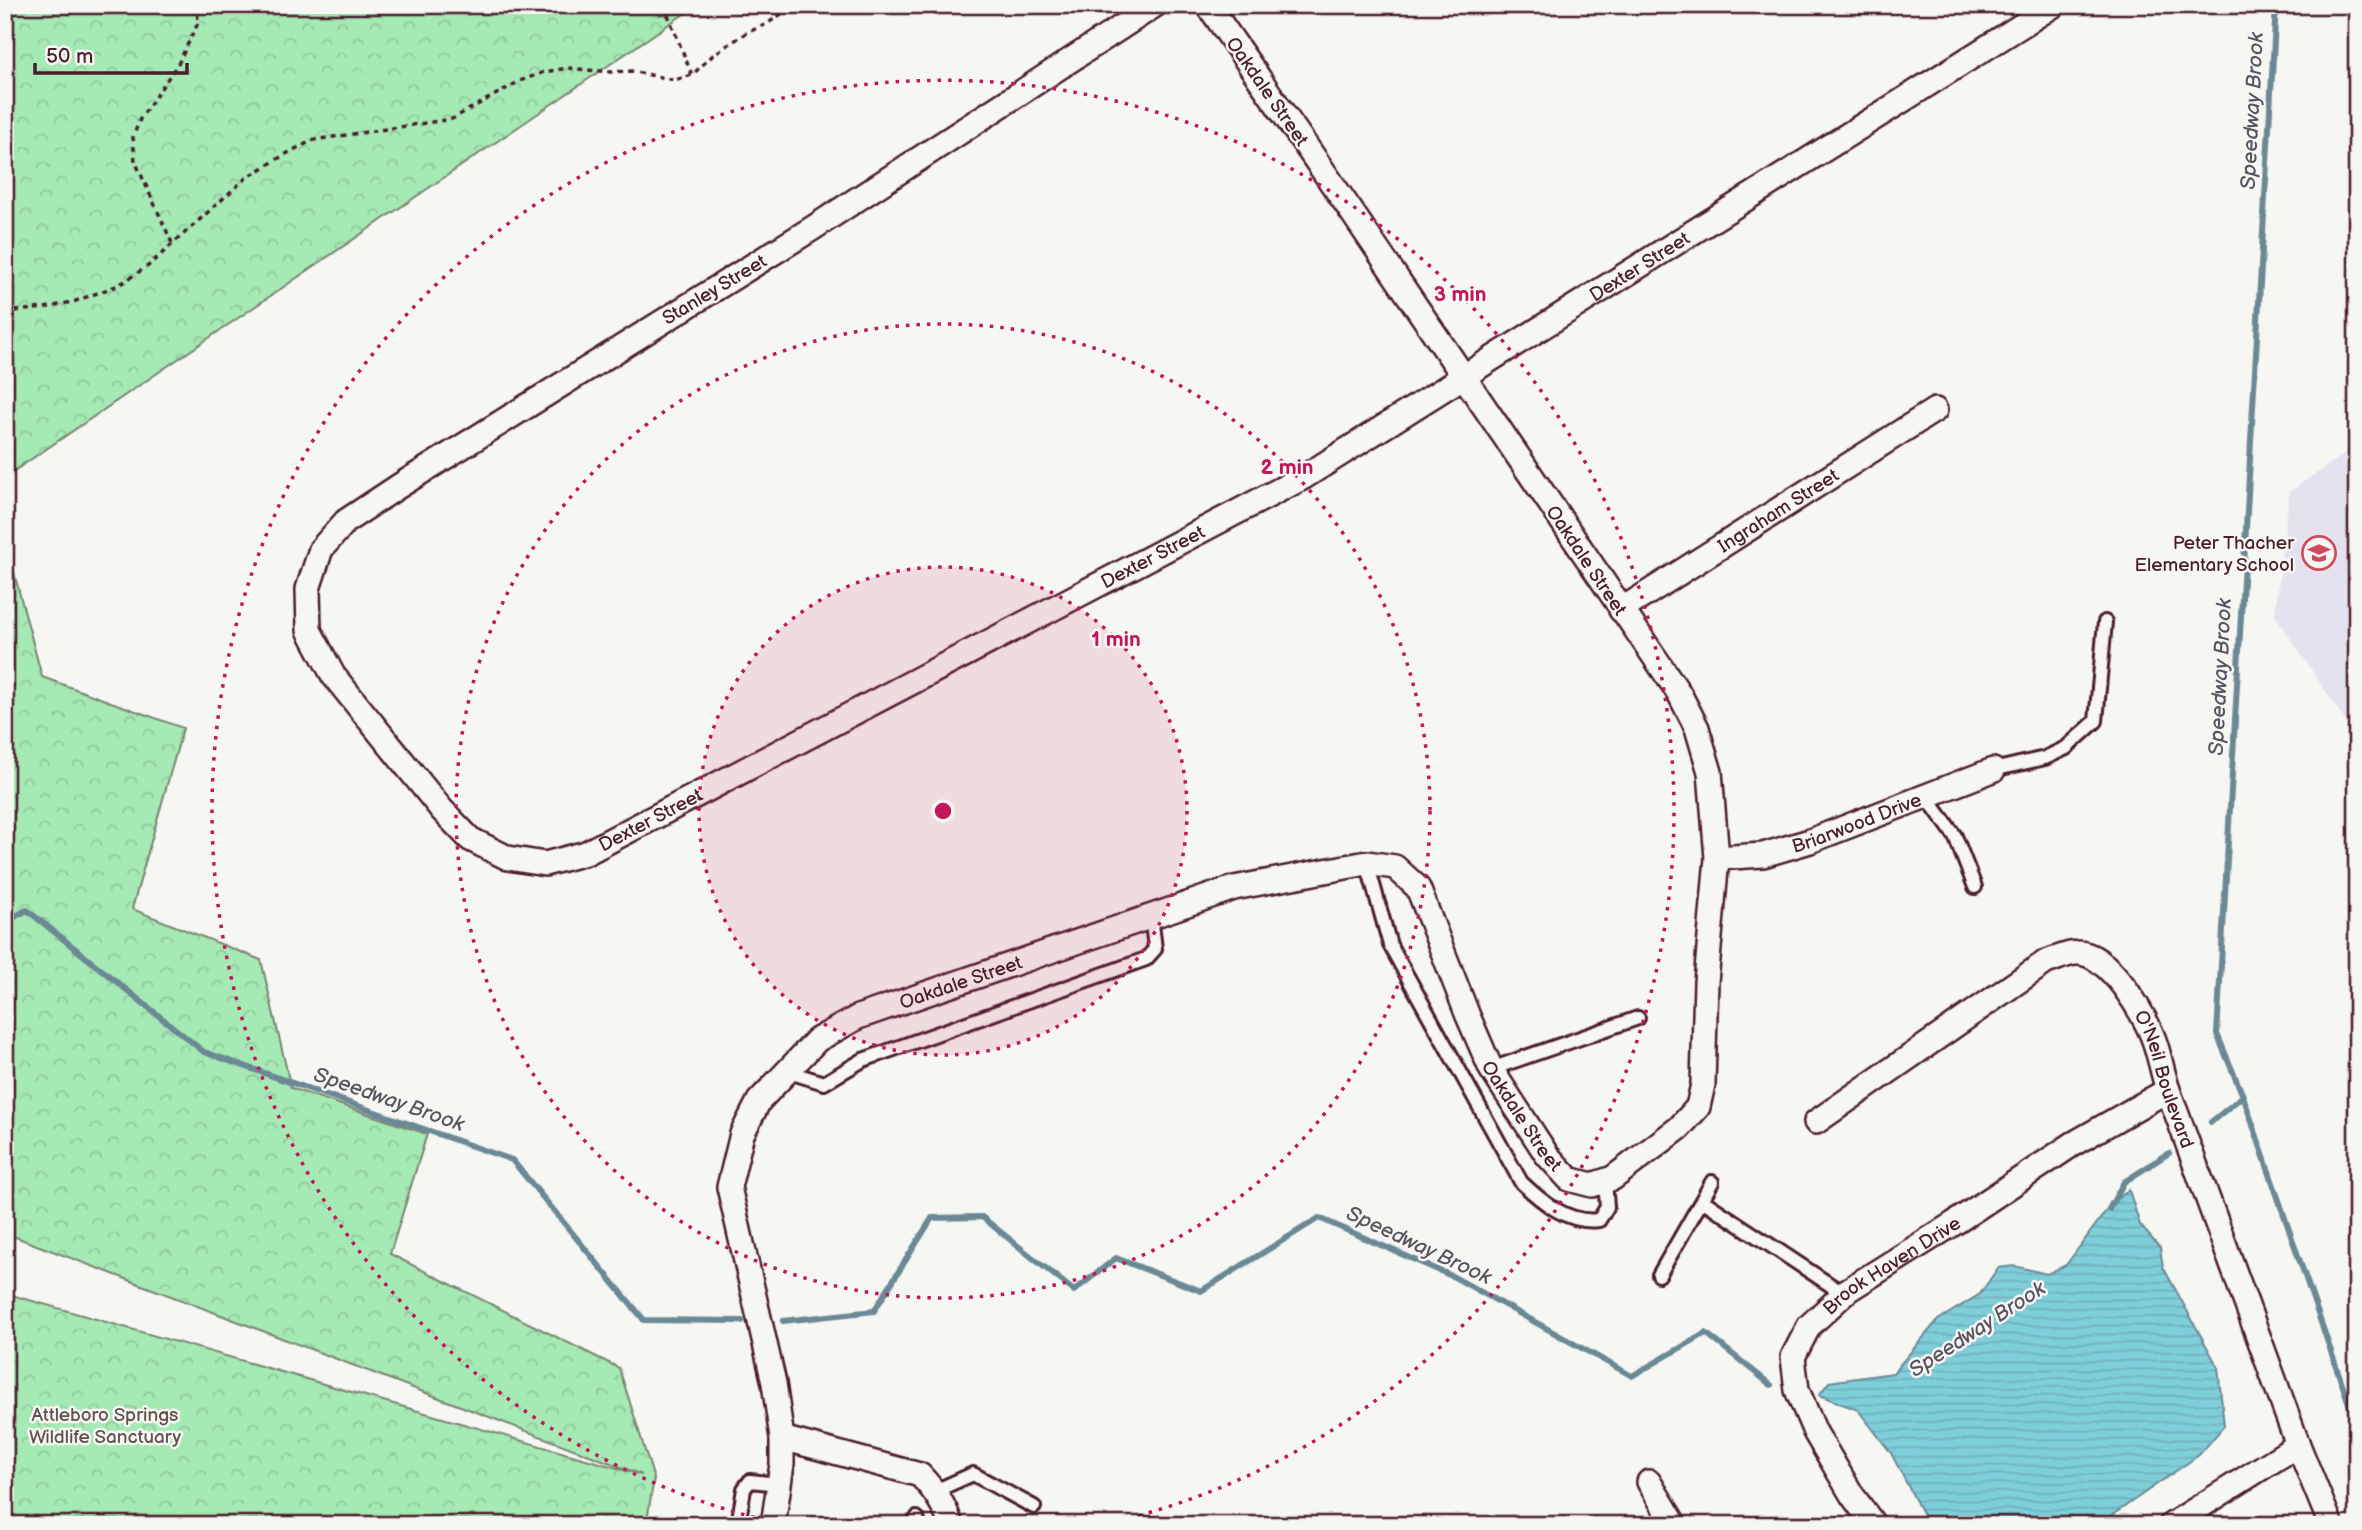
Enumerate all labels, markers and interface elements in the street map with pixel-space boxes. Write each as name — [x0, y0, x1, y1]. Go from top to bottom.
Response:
water label: Speedway Brook — [2236, 31, 2269, 190]
scale bar — [35, 32, 187, 76]
street label: Oakdale Street — [1221, 33, 1313, 151]
text: 50 m — [46, 44, 93, 69]
street label: Dexter Street — [1586, 227, 1694, 307]
street label: Stanley Street — [658, 250, 771, 330]
text: 3 min — [1434, 282, 1486, 307]
text: 2 min — [1260, 455, 1314, 480]
street label: Ingraham Street — [1714, 464, 1844, 558]
street label: Oakdale Street — [1540, 501, 1631, 620]
street label: Dexter Street — [1097, 521, 1209, 594]
place label: Peter Thacher Elementary School — [2135, 532, 2295, 577]
school or university icon: Peter Thacher Elementary School — [2300, 534, 2338, 572]
water label: Speedway Brook — [2204, 597, 2237, 756]
text: 1 min — [1091, 627, 1141, 652]
street label: Dexter Street — [595, 784, 707, 857]
street label: Briarwood Drive — [1789, 789, 1925, 859]
centre of rings — [931, 799, 955, 823]
street label: Oakdale Street — [897, 952, 1025, 1015]
street label: O'Neil Boulevard — [2129, 1006, 2198, 1152]
street label: Oakdale Street — [1476, 1058, 1566, 1177]
water label: Speedway Brook — [310, 1062, 468, 1137]
water label: Speedway Brook — [1342, 1201, 1496, 1290]
street label: Brook Haven Drive — [1819, 1212, 1965, 1320]
water label: Speedway Brook — [1904, 1276, 2051, 1383]
park label: Attleboro Springs Wildlife Sanctuary — [29, 1404, 182, 1449]

